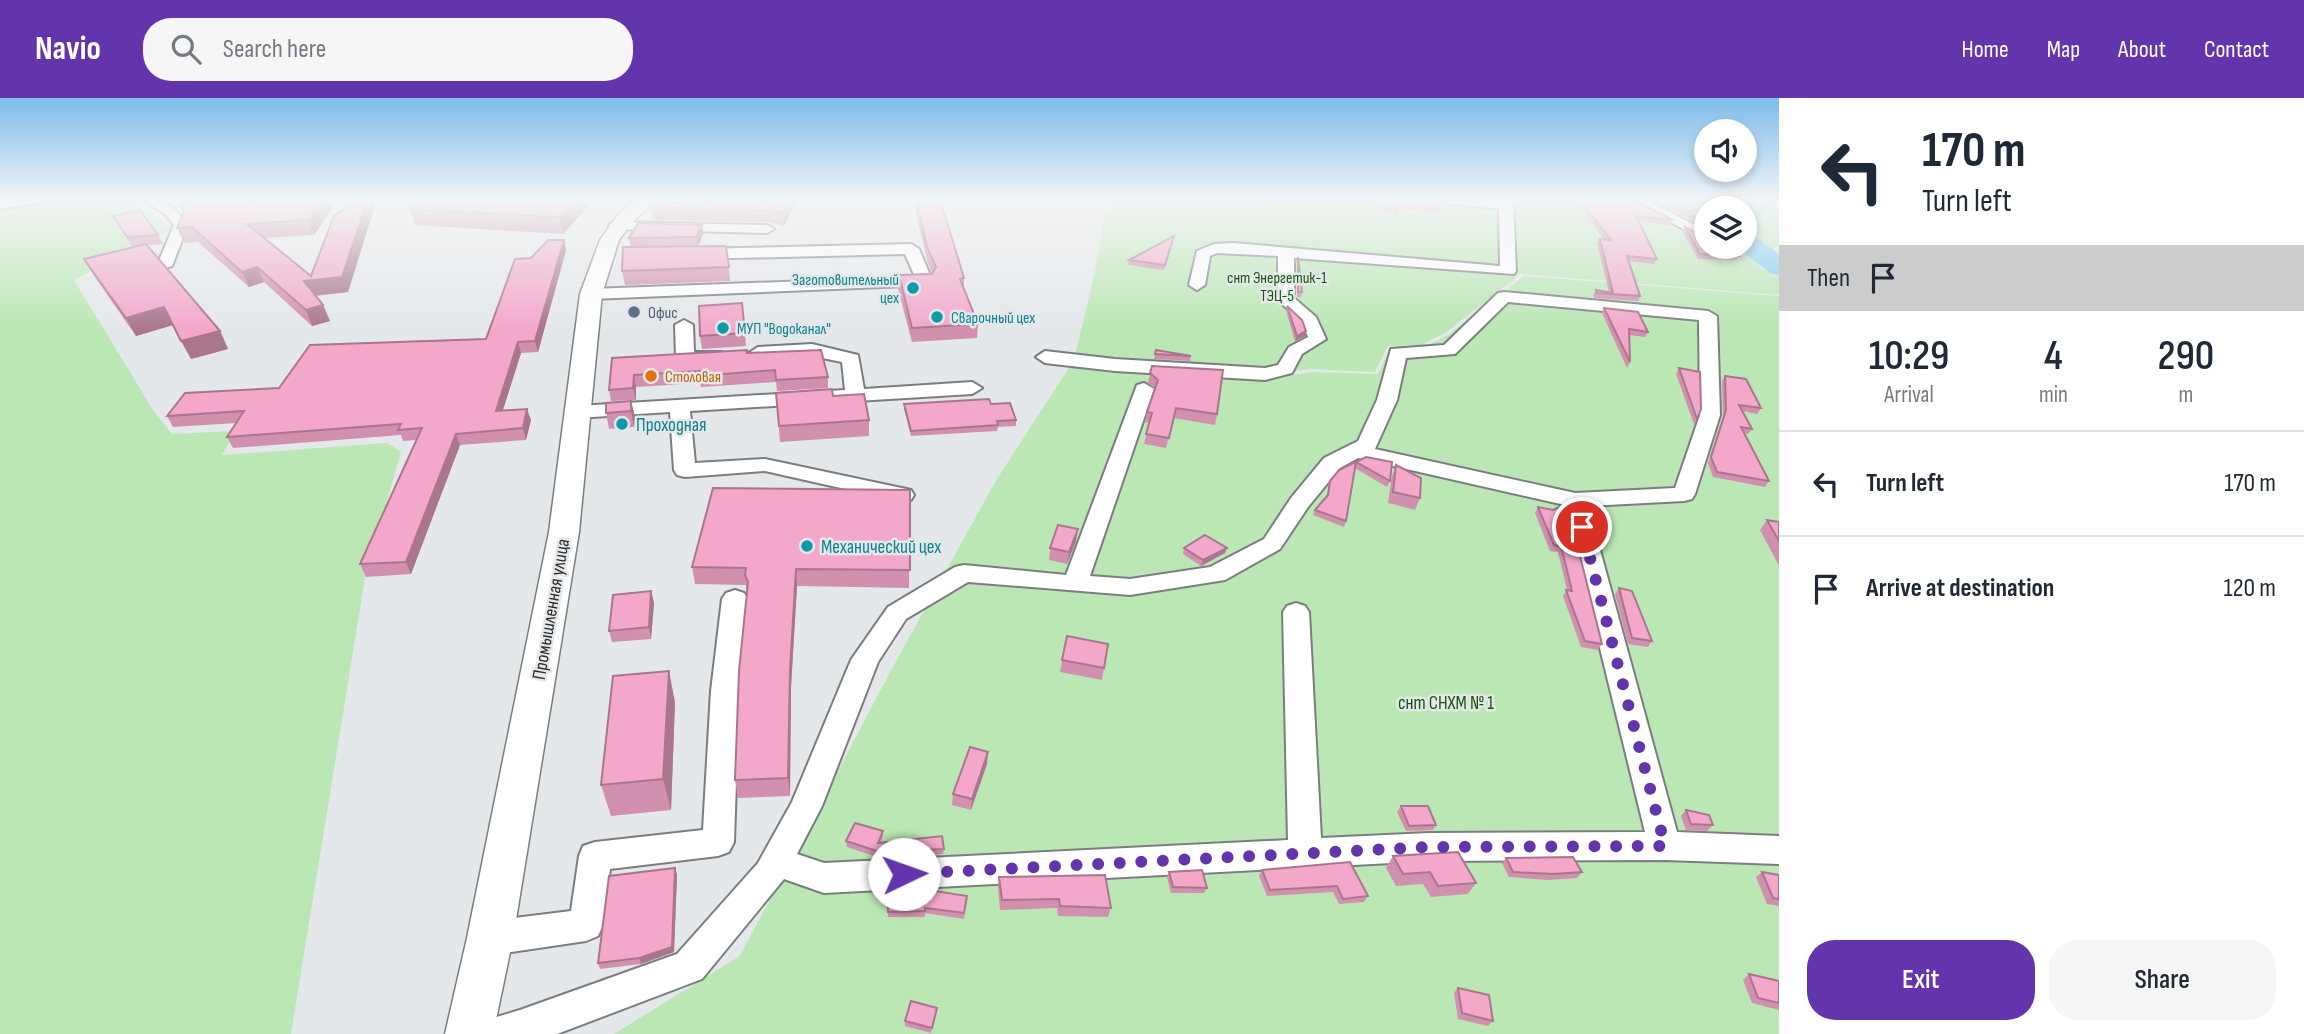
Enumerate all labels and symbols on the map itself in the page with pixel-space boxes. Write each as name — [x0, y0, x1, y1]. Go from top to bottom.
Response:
park label: снт Энергетик-1 ТЭЦ-5 — [1227, 269, 1327, 306]
place label: Заготовительный цех — [792, 271, 899, 308]
marker: Заготовительный цех — [905, 280, 921, 296]
marker: Офис — [626, 304, 642, 320]
place label: Офис — [648, 304, 678, 323]
marker: Сварочный цех — [929, 309, 945, 325]
place label: Сварочный цех — [951, 309, 1035, 328]
marker: МУП "Водоканал" — [715, 320, 731, 336]
place label: МУП "Водоканал" — [737, 320, 831, 339]
marker: Столовая — [643, 368, 659, 384]
place label: Столовая — [665, 368, 721, 387]
place label: Проходная — [636, 414, 707, 437]
marker: Проходная — [614, 416, 630, 432]
pin — [1552, 497, 1612, 557]
place label: Механический цех — [821, 536, 941, 559]
street label: Промышленная улица — [528, 537, 575, 681]
marker: Механический цех — [799, 538, 815, 554]
park label: снт СНХМ № 1 — [1398, 692, 1494, 715]
position arrow — [867, 837, 941, 911]

